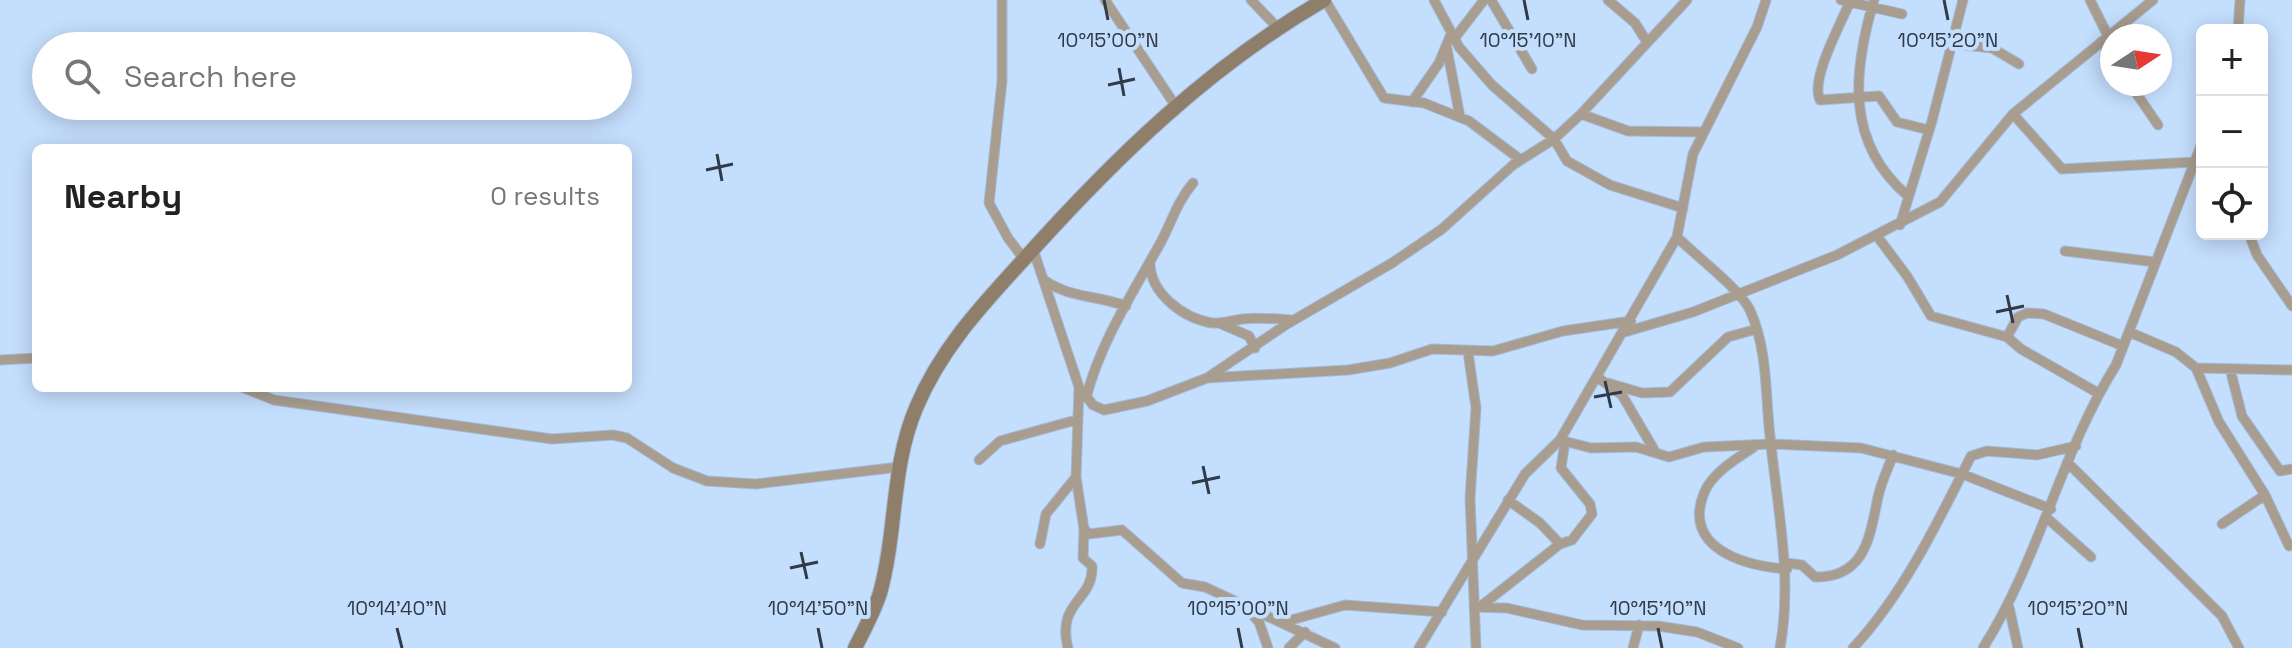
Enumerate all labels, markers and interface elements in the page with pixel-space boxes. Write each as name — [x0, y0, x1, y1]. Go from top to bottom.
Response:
north arrow — [2100, 24, 2172, 96]
map controls — [2196, 24, 2268, 240]
button: + — [2196, 24, 2268, 96]
text: 10°15'00"N — [1057, 27, 1159, 53]
text: 10°15'10"N — [1479, 27, 1577, 53]
text: 10°15'20"N — [1898, 27, 1998, 53]
search box — [32, 32, 632, 120]
icon: search — [60, 54, 104, 98]
text: Search here — [124, 57, 297, 96]
button: − — [2196, 96, 2268, 168]
button: locate — [2196, 168, 2268, 240]
text: Nearby — [64, 175, 182, 218]
text: 0 results — [490, 179, 600, 213]
text: 10°14'40"N — [347, 595, 447, 621]
text: 10°14'50"N — [768, 595, 868, 621]
text: 10°15'00"N — [1187, 595, 1289, 621]
text: 10°15'10"N — [1609, 595, 1707, 621]
text: 10°15'20"N — [2028, 595, 2128, 621]

